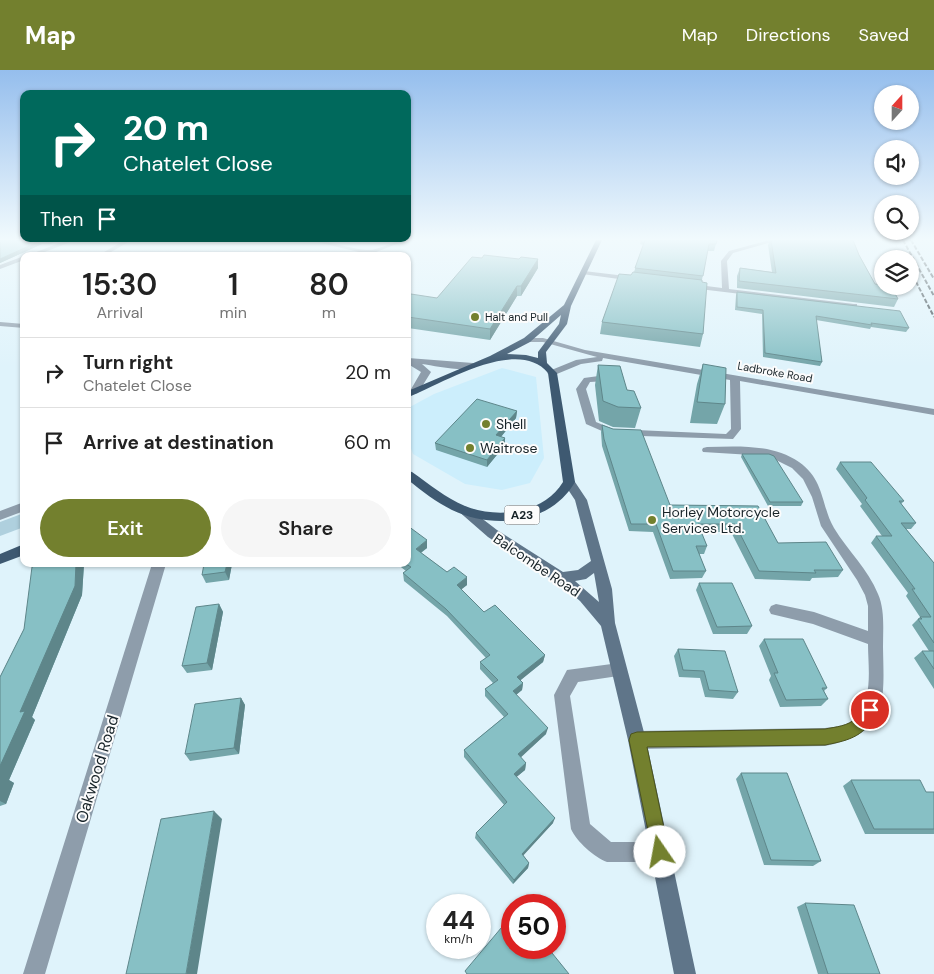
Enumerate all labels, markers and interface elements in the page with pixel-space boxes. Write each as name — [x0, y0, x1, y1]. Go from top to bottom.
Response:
text: Map — [25, 20, 76, 51]
text: Map — [682, 23, 718, 47]
text: Directions — [746, 23, 831, 47]
text: Saved — [859, 23, 909, 47]
north arrow — [874, 85, 919, 130]
map controls — [874, 85, 919, 295]
text: 20 m — [123, 105, 209, 151]
icon: right — [40, 110, 105, 175]
button: sound — [874, 140, 919, 185]
text: Chatelet Close — [123, 149, 273, 178]
button: search — [874, 195, 919, 240]
icon: arrive — [93, 205, 121, 233]
text: Then — [40, 207, 83, 232]
button: layers — [874, 250, 919, 295]
text: 15:30 — [82, 265, 157, 304]
text: 1 — [228, 265, 238, 304]
text: 80 — [309, 265, 349, 304]
text: Arrival — [96, 302, 143, 323]
text: min — [220, 302, 247, 323]
text: m — [322, 302, 336, 323]
place label: Halt and Pull — [485, 310, 548, 324]
marker: Halt and Pull — [469, 311, 481, 323]
text: Turn right — [83, 350, 173, 375]
icon: right — [40, 359, 68, 387]
street label: Ladbroke Road — [736, 359, 814, 385]
text: 20 m — [345, 360, 391, 385]
text: Chatelet Close — [83, 375, 192, 396]
place label: Shell — [496, 415, 526, 433]
marker: Shell — [480, 418, 492, 430]
icon: arrive — [40, 429, 68, 457]
text: Arrive at destination — [83, 430, 274, 455]
text: 60 m — [344, 430, 391, 455]
place label: Waitrose — [480, 439, 538, 457]
marker: Waitrose — [464, 442, 476, 454]
button: Exit — [40, 499, 211, 557]
button: Share — [221, 499, 391, 557]
place label: Horley Motorcycle Services Ltd. — [662, 503, 780, 537]
road number: A23 — [504, 506, 540, 524]
marker: Horley Motorcycle Services Ltd. — [646, 514, 658, 526]
street label: Balcombe Road — [490, 529, 584, 601]
pin — [849, 689, 891, 731]
icon: arrive — [856, 696, 884, 724]
street label: Oakwood Road — [71, 713, 123, 825]
position arrow — [633, 825, 685, 877]
speed limit sign: 50 — [501, 894, 566, 959]
text: 44 — [442, 904, 475, 937]
text: km/h — [444, 931, 473, 947]

